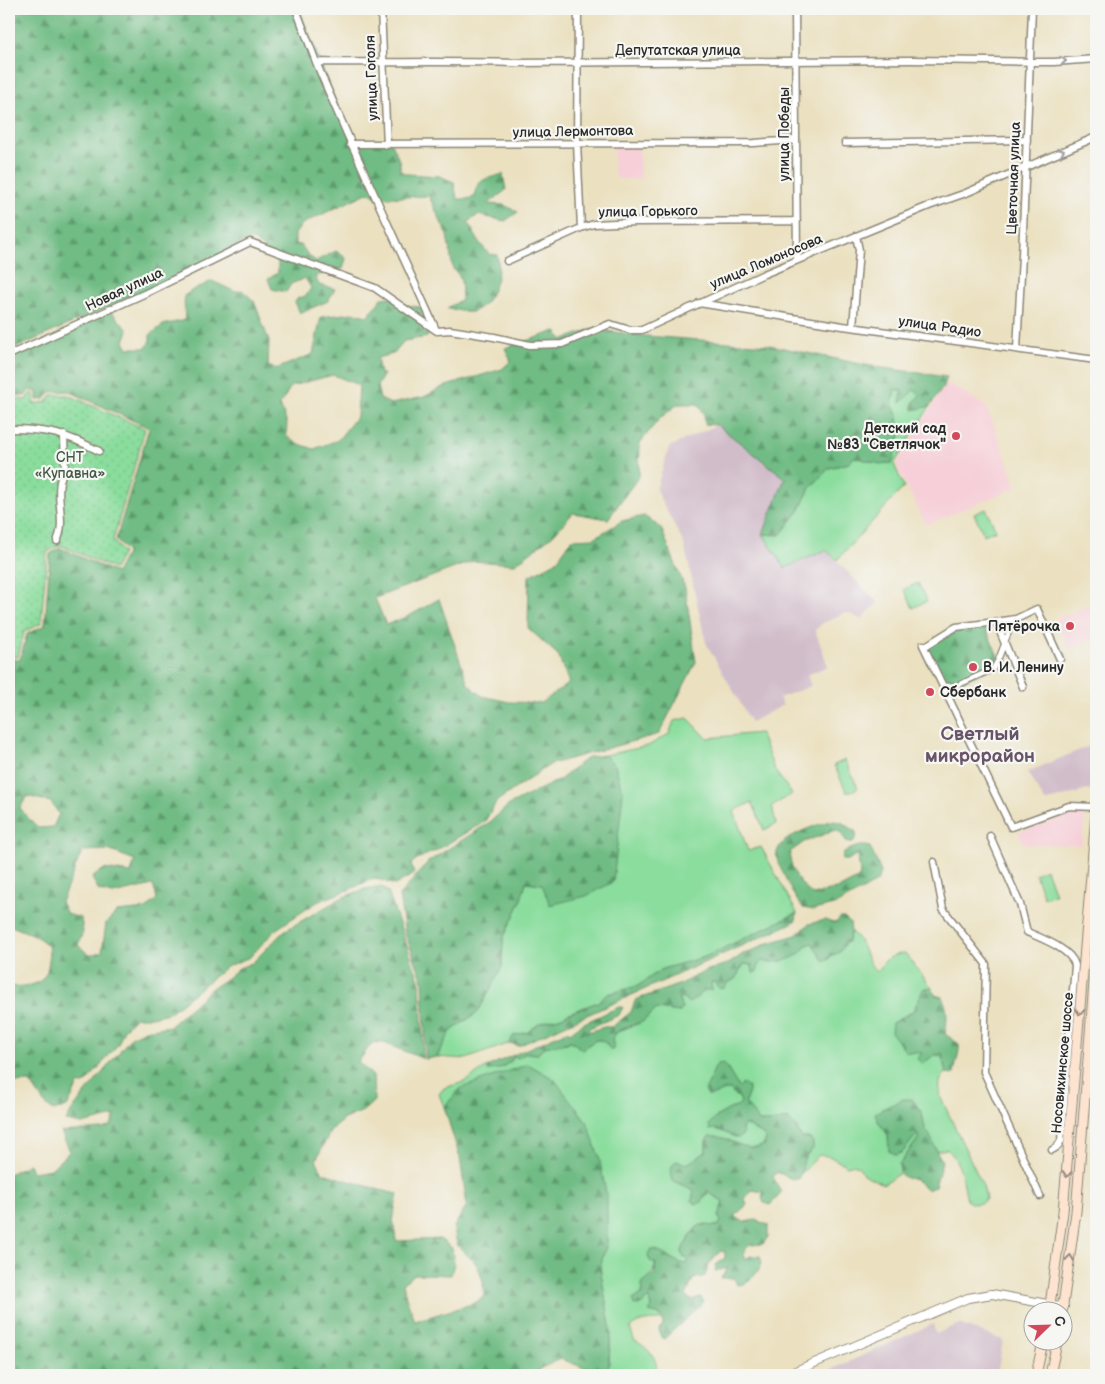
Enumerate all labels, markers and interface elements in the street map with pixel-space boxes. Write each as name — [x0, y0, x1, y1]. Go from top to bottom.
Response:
street label: улица Гоголя — [362, 35, 381, 121]
street label: Депутатская улица — [615, 42, 742, 59]
one-way arrow — [1059, 56, 1067, 67]
street label: улица Победы — [776, 87, 793, 181]
street label: Цветочная улица — [1003, 120, 1024, 235]
street label: улица Лермонтова — [513, 122, 634, 141]
one-way arrow — [1056, 148, 1065, 158]
street label: улица Горького — [598, 202, 698, 221]
street label: улица Ломоносова — [708, 230, 826, 293]
street label: Новая улица — [83, 264, 166, 315]
street label: улица Радио — [898, 312, 982, 341]
place label: Детский сад №83 "Светлячок" — [827, 420, 947, 453]
marker: Детский сад №83 "Светлячок" — [950, 430, 962, 442]
park label: СНТ «Купавна» — [35, 449, 105, 482]
place label: Пятёрочка — [988, 618, 1061, 635]
marker: Пятёрочка — [1064, 620, 1076, 632]
place label: В. И. Ленину — [983, 659, 1064, 676]
marker: В. И. Ленину — [967, 661, 979, 673]
place label: Сбербанк — [940, 684, 1006, 701]
marker: Сбербанк — [924, 686, 936, 698]
district label: Светлый микрорайон — [925, 723, 1035, 768]
street label: Носовихинское шоссе — [1048, 992, 1077, 1134]
one-way arrow — [1074, 1009, 1085, 1017]
one-way arrow — [1061, 1171, 1072, 1179]
one-way arrow — [1064, 1254, 1075, 1262]
north arrow — [1022, 1302, 1072, 1352]
text: С — [1050, 1313, 1069, 1329]

